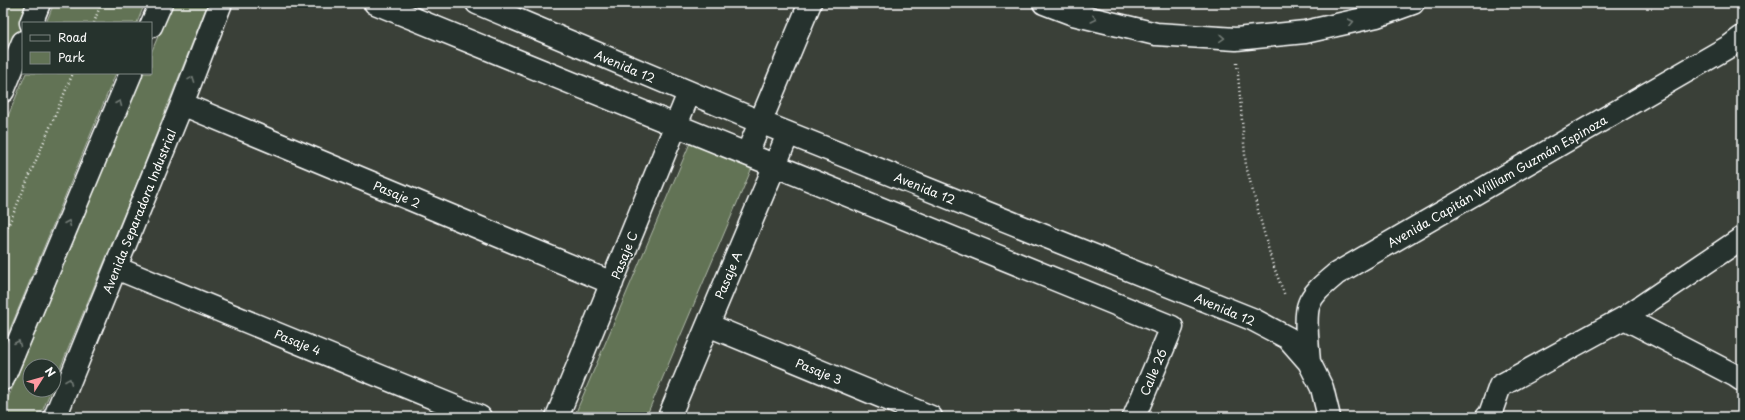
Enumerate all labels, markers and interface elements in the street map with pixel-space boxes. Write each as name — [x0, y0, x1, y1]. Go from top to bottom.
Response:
one-way arrow — [1090, 14, 1097, 23]
one-way arrow — [1348, 19, 1354, 27]
legend — [22, 22, 152, 74]
text: Road — [58, 28, 87, 46]
one-way arrow — [1219, 33, 1225, 42]
street label: Avenida 12 — [592, 45, 658, 87]
text: Park — [58, 48, 85, 66]
one-way arrow — [188, 75, 196, 82]
one-way arrow — [114, 100, 122, 107]
street label: Avenida Capitán William Guzmán Espinoza — [1384, 110, 1611, 252]
street label: Avenida Separadora Industrial — [98, 126, 180, 296]
street label: Avenida 12 — [892, 168, 958, 208]
street label: Pasaje 2 — [371, 176, 423, 212]
one-way arrow — [64, 220, 72, 227]
street label: Pasaje C — [606, 228, 642, 282]
street label: Pasaje A — [710, 248, 746, 302]
street label: Avenida 12 — [1192, 288, 1258, 330]
street label: Pasaje 4 — [272, 325, 324, 359]
one-way arrow — [13, 340, 21, 348]
street label: Calle 26 — [1135, 346, 1171, 398]
street label: Pasaje 3 — [793, 354, 845, 388]
north arrow — [22, 358, 62, 398]
text: N — [41, 363, 60, 381]
one-way arrow — [65, 377, 73, 384]

